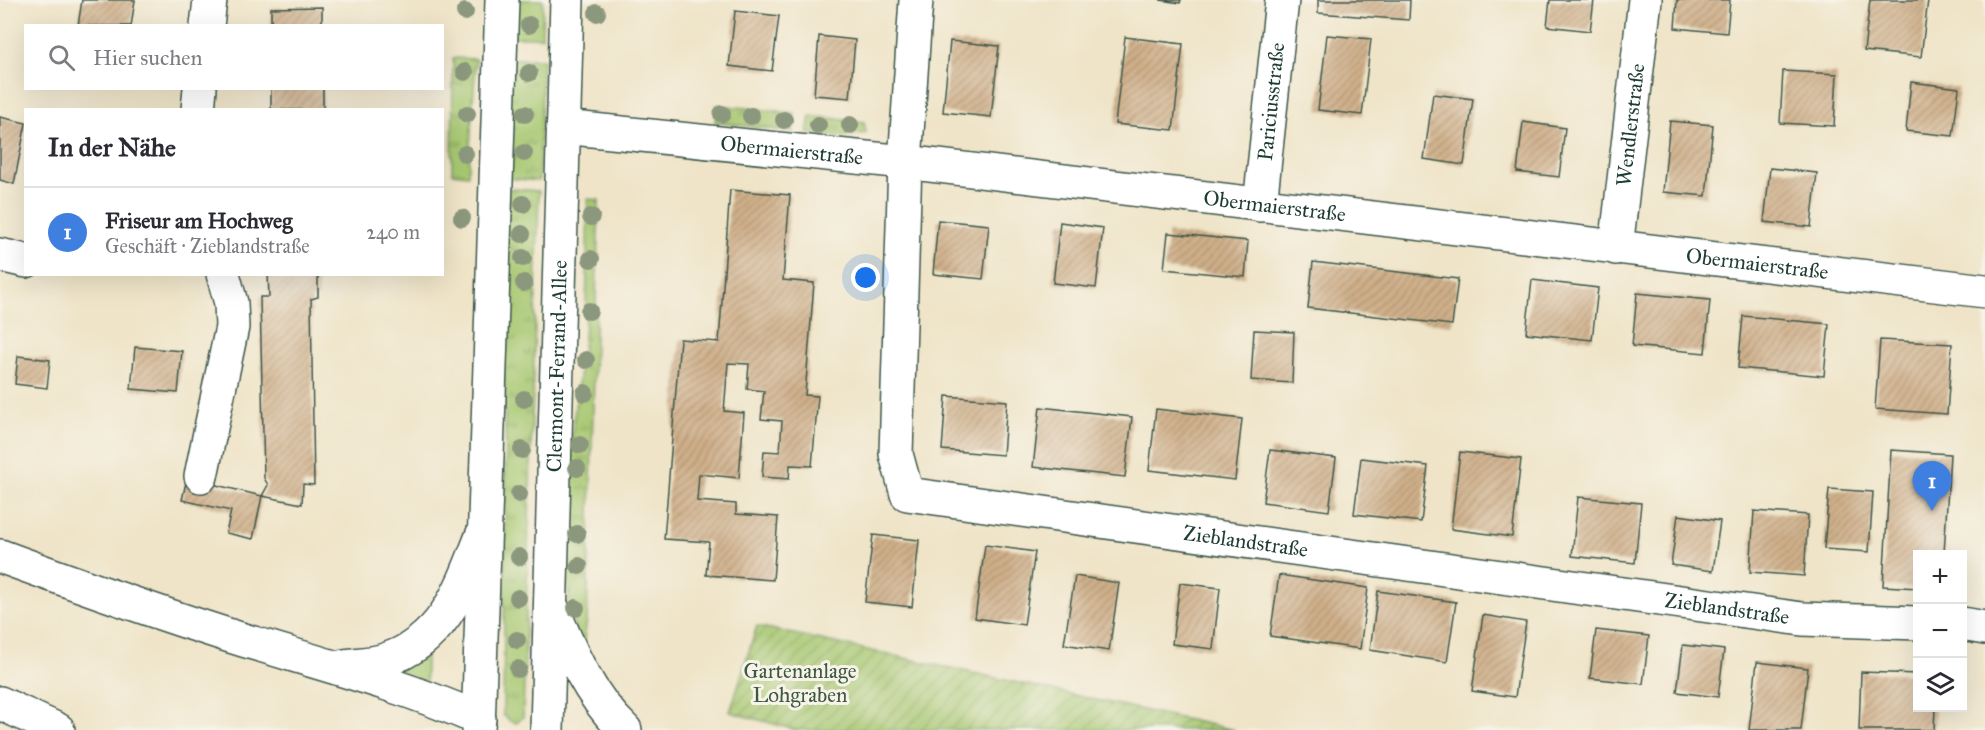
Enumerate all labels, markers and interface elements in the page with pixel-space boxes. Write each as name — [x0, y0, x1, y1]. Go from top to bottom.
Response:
search box — [24, 24, 444, 90]
icon: search — [45, 41, 78, 74]
street label: Pariciusstraße — [1252, 41, 1290, 162]
text: Hier suchen — [93, 44, 202, 71]
street label: Wendlerstraße — [1610, 62, 1651, 188]
street label: Obermaierstraße — [719, 130, 865, 171]
text: In der Nähe — [48, 131, 176, 163]
street label: Obermaierstraße — [1202, 185, 1347, 228]
text: Friseur am Hochweg — [105, 207, 293, 234]
text: 1 — [64, 220, 71, 244]
text: 240 m — [366, 220, 420, 244]
text: Geschäft · Zieblandstraße — [105, 234, 310, 258]
street label: Obermaierstraße — [1685, 242, 1830, 285]
street label: Clermont-Ferrand-Allee — [541, 259, 573, 473]
your location — [851, 263, 880, 292]
pin: 1 — [1912, 462, 1952, 511]
street label: Zieblandstraße — [1182, 520, 1310, 563]
map controls — [1913, 550, 1967, 712]
button: + — [1913, 550, 1967, 604]
street label: Zieblandstraße — [1663, 587, 1791, 630]
button: − — [1913, 604, 1967, 658]
park label: Gartenanlage Lohgraben — [744, 658, 857, 708]
button: layers — [1913, 658, 1967, 712]

